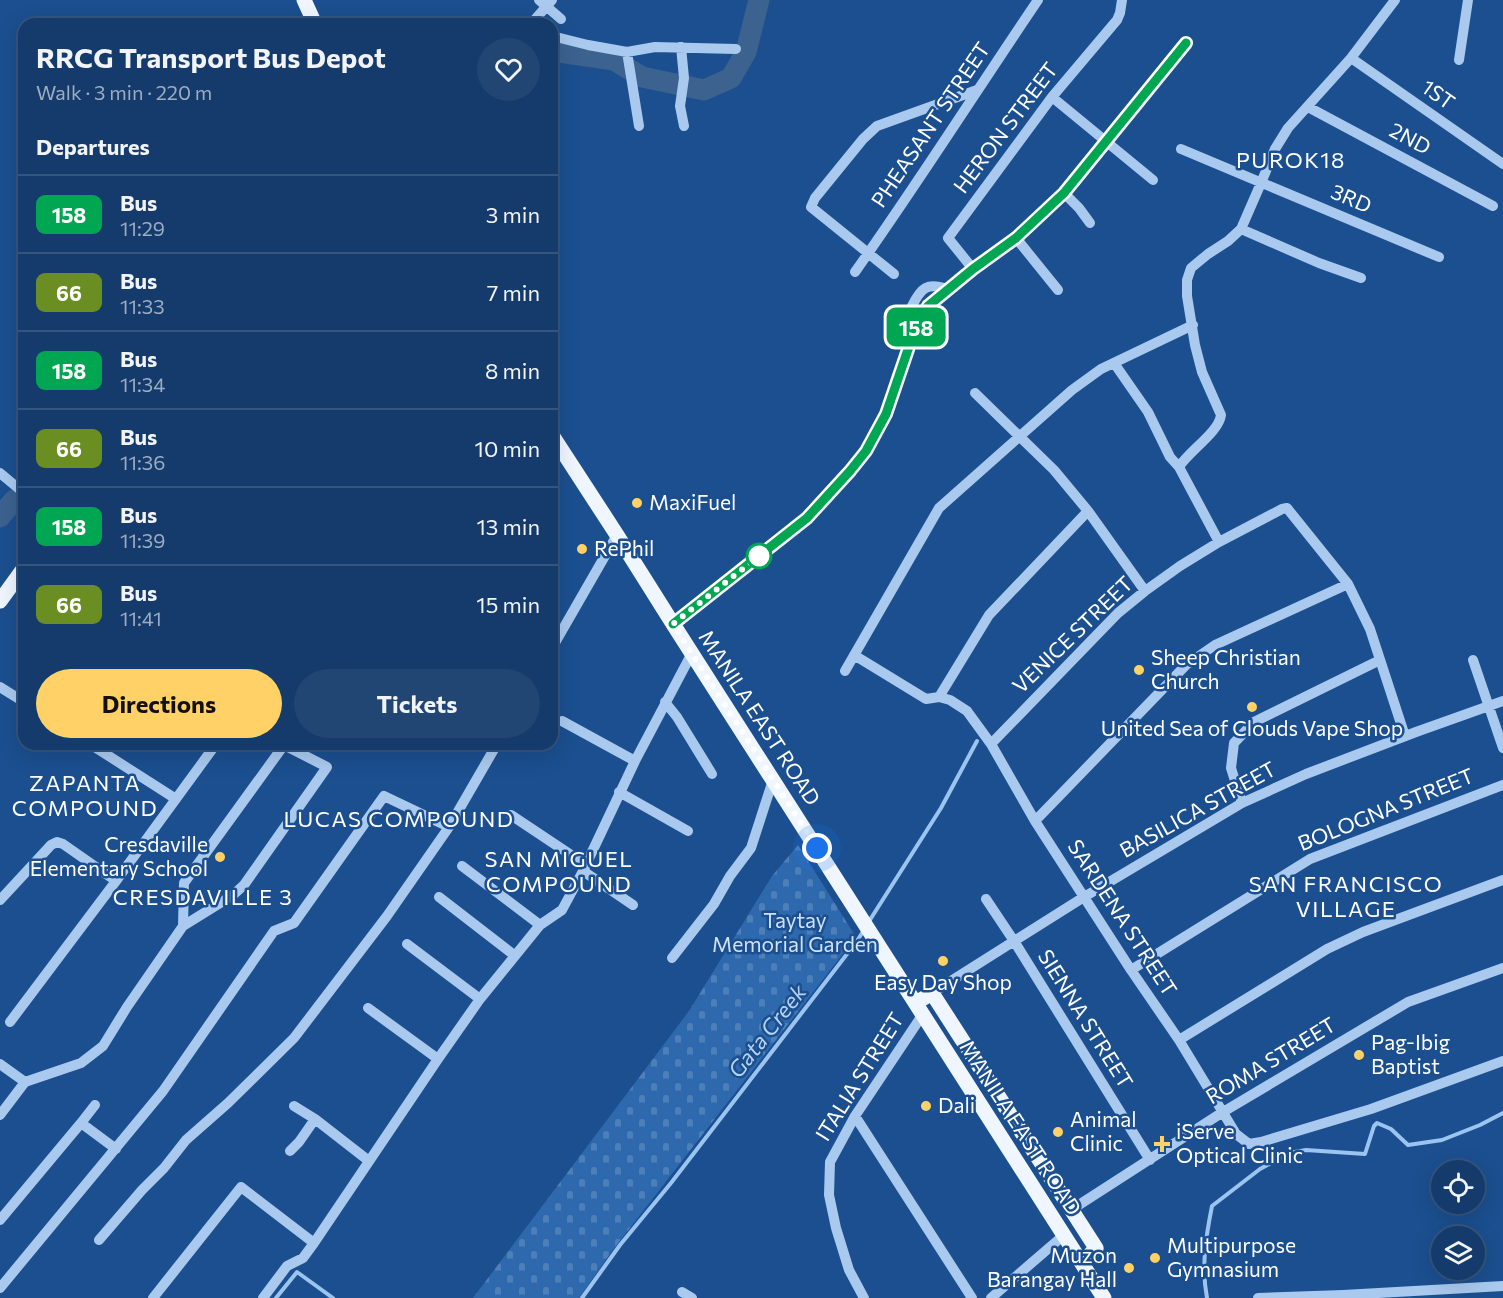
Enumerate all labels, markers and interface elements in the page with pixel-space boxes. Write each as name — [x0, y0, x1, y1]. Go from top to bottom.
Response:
street label: PHEASANT STREET — [865, 37, 994, 212]
button: heart — [477, 38, 540, 101]
text: RRCG Transport Bus Depot — [36, 40, 386, 74]
street label: HERON STREET — [948, 57, 1062, 197]
street label: 1ST — [1418, 74, 1460, 114]
text: Walk · 3 min · 220 m — [36, 80, 212, 104]
street label: 2ND — [1386, 117, 1436, 159]
text: Departures — [36, 133, 150, 160]
district label: PUROK18 — [1236, 146, 1346, 173]
street label: 3RD — [1328, 178, 1376, 217]
text: Bus — [120, 189, 157, 216]
text: 3 min — [486, 201, 540, 228]
text: 158 — [52, 202, 86, 227]
text: 11:29 — [120, 216, 165, 240]
text: Bus — [120, 267, 157, 294]
text: 7 min — [487, 279, 540, 306]
text: 66 — [56, 280, 82, 305]
text: 11:33 — [120, 294, 165, 318]
line badge: 158 — [882, 308, 950, 346]
text: 158 — [899, 315, 933, 340]
text: Bus — [120, 345, 157, 372]
text: 8 min — [485, 357, 540, 384]
text: 158 — [52, 358, 86, 383]
text: 11:34 — [120, 372, 165, 396]
text: Bus — [120, 423, 157, 450]
text: 10 min — [475, 435, 540, 462]
text: 66 — [56, 436, 82, 461]
text: 11:36 — [120, 450, 165, 474]
place label: MaxiFuel — [649, 489, 736, 514]
marker: MaxiFuel — [630, 496, 644, 510]
text: Bus — [120, 501, 157, 528]
text: 13 min — [476, 513, 540, 540]
text: 158 — [52, 514, 86, 539]
text: 11:39 — [120, 528, 165, 552]
place label: RePhil — [594, 535, 654, 560]
marker: RePhil — [575, 542, 589, 556]
unlabelled marker — [746, 543, 772, 569]
street label: VENICE STREET — [1007, 570, 1137, 698]
text: Bus — [120, 579, 157, 606]
text: 15 min — [476, 591, 540, 618]
text: 66 — [56, 592, 82, 617]
text: 11:41 — [120, 606, 162, 630]
street label: MANILA EAST ROAD — [694, 625, 826, 809]
place label: Sheep Christian Church — [1151, 644, 1301, 693]
marker: Sheep Christian Church — [1132, 663, 1146, 677]
button: Directions — [36, 669, 282, 738]
button: Tickets — [294, 669, 540, 738]
marker: United Sea of Clouds Vape Shop — [1245, 700, 1259, 714]
place label: United Sea of Clouds Vape Shop — [1101, 715, 1403, 740]
street label: BASILICA STREET — [1115, 755, 1280, 862]
street label: BOLOGNA STREET — [1294, 762, 1477, 855]
district label: ZAPANTA COMPOUND — [12, 769, 158, 821]
district label: LUCAS COMPOUND — [283, 805, 515, 832]
place label: Cresdaville Elementary School — [30, 831, 208, 880]
your location — [802, 833, 832, 863]
street label: SARDENA STREET — [1063, 834, 1183, 1000]
district label: SAN MIGUEL COMPOUND — [485, 845, 633, 897]
marker: Cresdaville Elementary School — [213, 850, 227, 864]
district label: SAN FRANCISCO VILLAGE — [1249, 870, 1443, 922]
district label: CRESDAVILLE 3 — [113, 883, 293, 910]
park label: Taytay Memorial Garden — [712, 907, 878, 956]
street label: SIENNA STREET — [1034, 944, 1139, 1092]
marker: Easy Day Shop — [936, 954, 950, 968]
place label: Easy Day Shop — [874, 969, 1012, 994]
water label: Gata Creek — [722, 978, 812, 1083]
street label: ITALIA STREET — [809, 1008, 908, 1145]
street label: ROMA STREET — [1201, 1011, 1340, 1108]
place label: Pag-Ibig Baptist — [1371, 1029, 1450, 1078]
street label: MANILA EAST ROAD — [955, 1035, 1087, 1219]
marker: Pag-Ibig Baptist — [1352, 1048, 1366, 1062]
place label: Dali — [938, 1092, 975, 1117]
marker: Dali — [919, 1099, 933, 1113]
place label: Animal Clinic — [1070, 1106, 1137, 1155]
place label: iServe Optical Clinic — [1176, 1118, 1303, 1167]
marker: Animal Clinic — [1051, 1125, 1065, 1139]
marker: iServe Optical Clinic — [1153, 1135, 1171, 1153]
map controls — [1431, 1160, 1485, 1280]
button: locate — [1431, 1160, 1485, 1214]
button: layers — [1431, 1226, 1485, 1280]
place label: Multipurpose Gymnasium — [1167, 1232, 1296, 1281]
place label: Muzon Barangay Hall — [987, 1242, 1117, 1291]
marker: Multipurpose Gymnasium — [1148, 1251, 1162, 1265]
marker: Muzon Barangay Hall — [1122, 1261, 1136, 1275]

